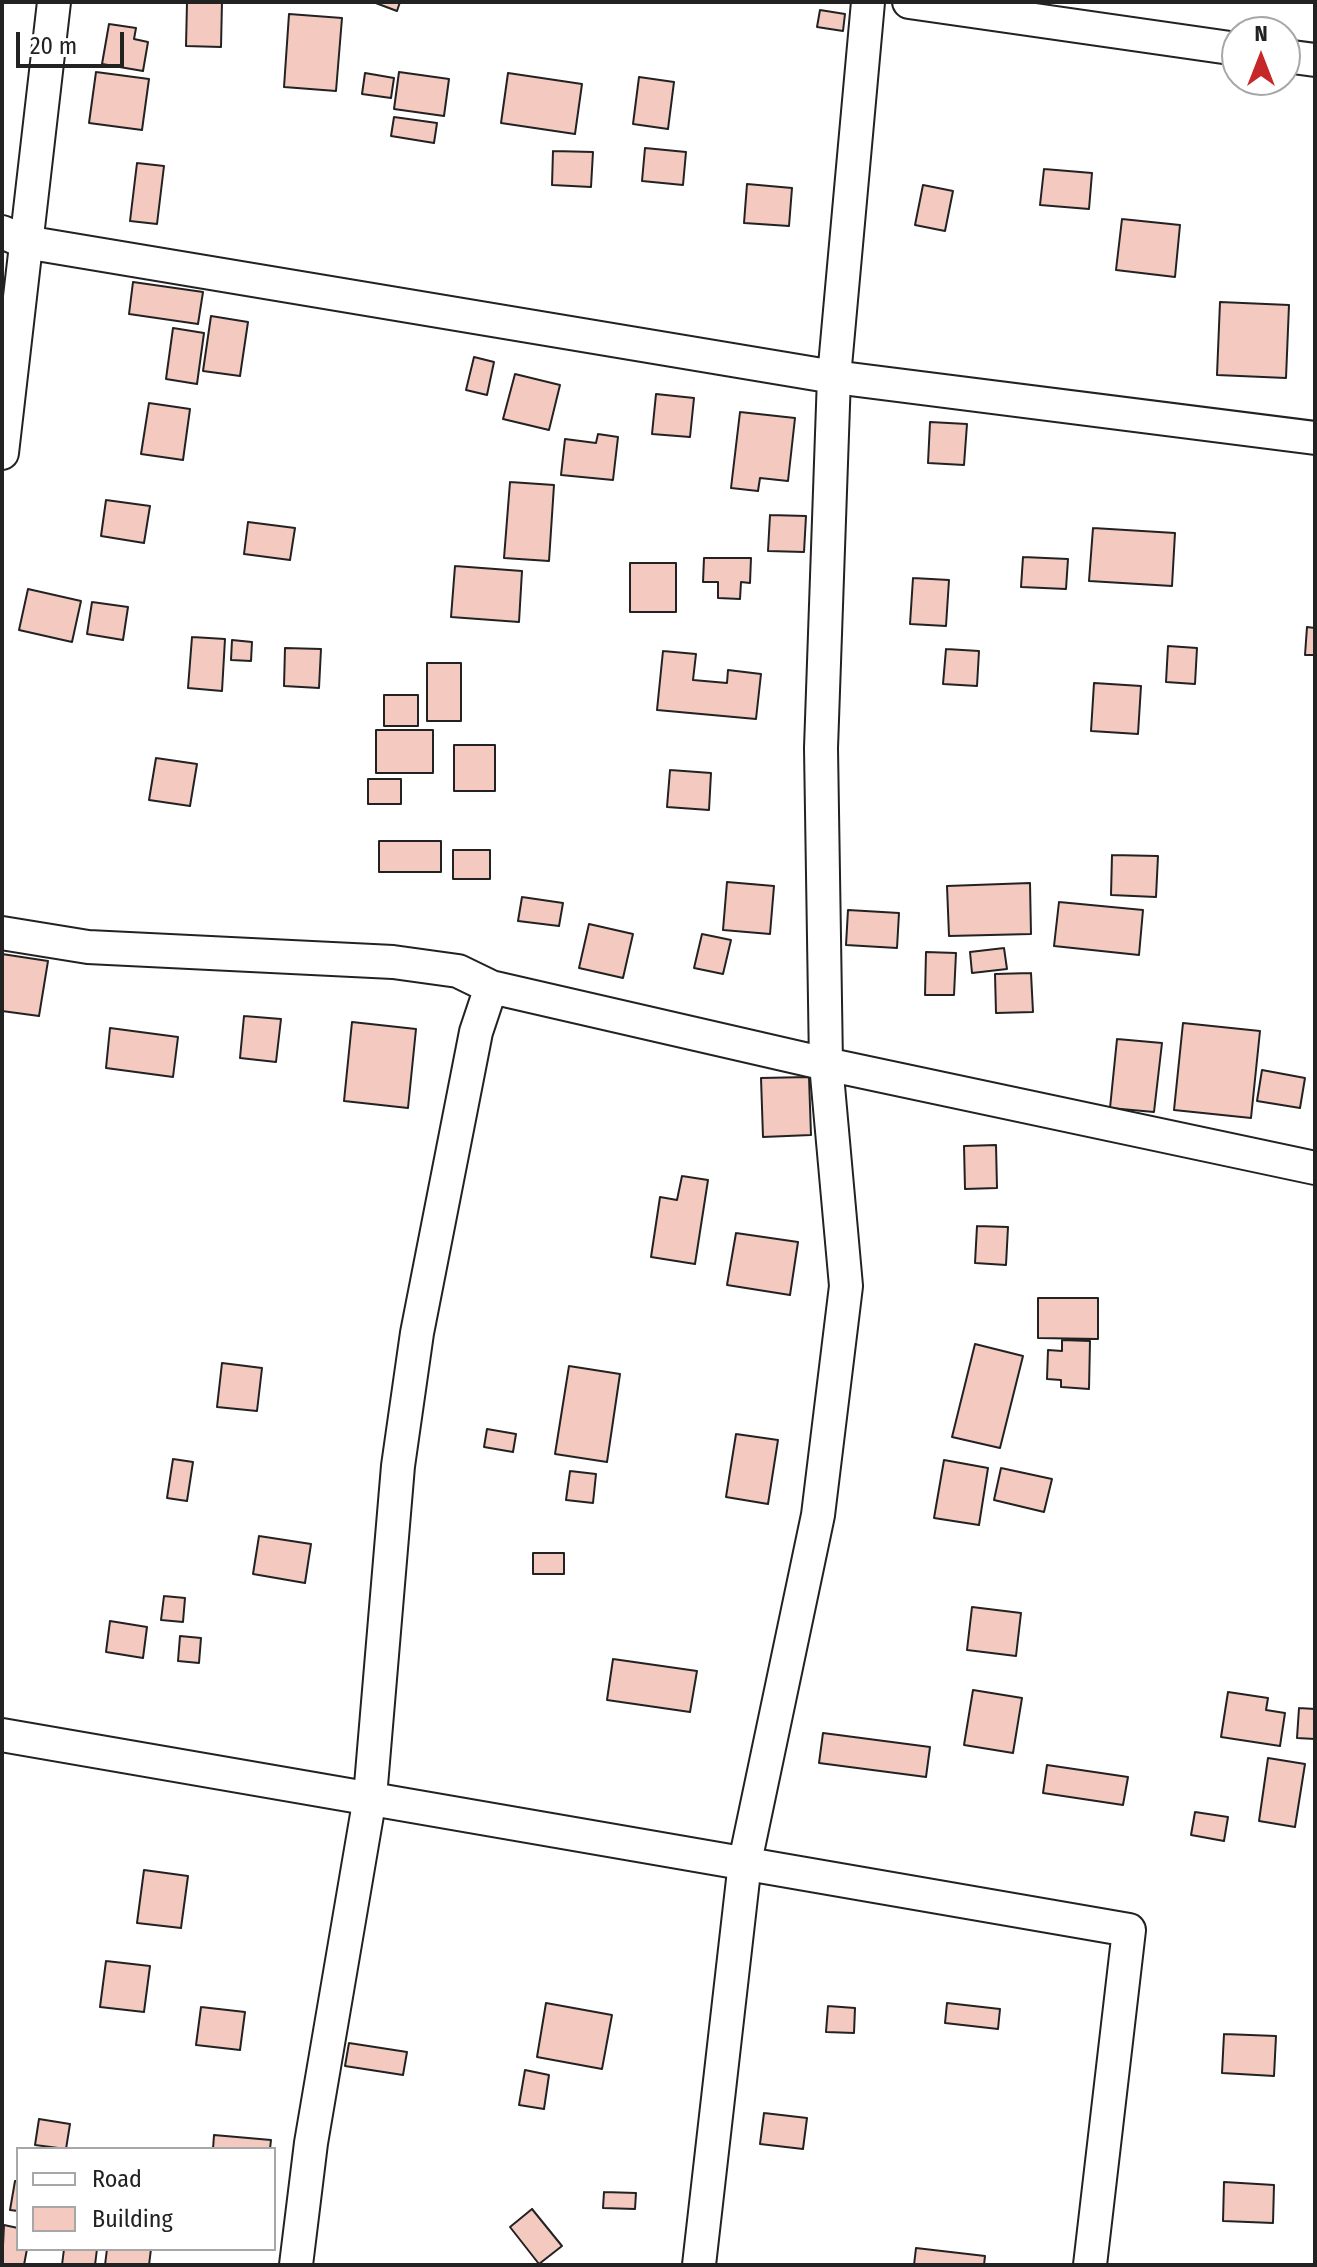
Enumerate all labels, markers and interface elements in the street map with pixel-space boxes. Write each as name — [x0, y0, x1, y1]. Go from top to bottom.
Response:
scale bar — [20, 16, 128, 66]
north arrow — [1221, 16, 1301, 96]
text: N — [1254, 20, 1268, 47]
text: 20 m — [30, 32, 77, 60]
legend — [16, 2147, 276, 2251]
text: Road — [92, 2165, 142, 2193]
text: Building — [92, 2205, 173, 2233]

